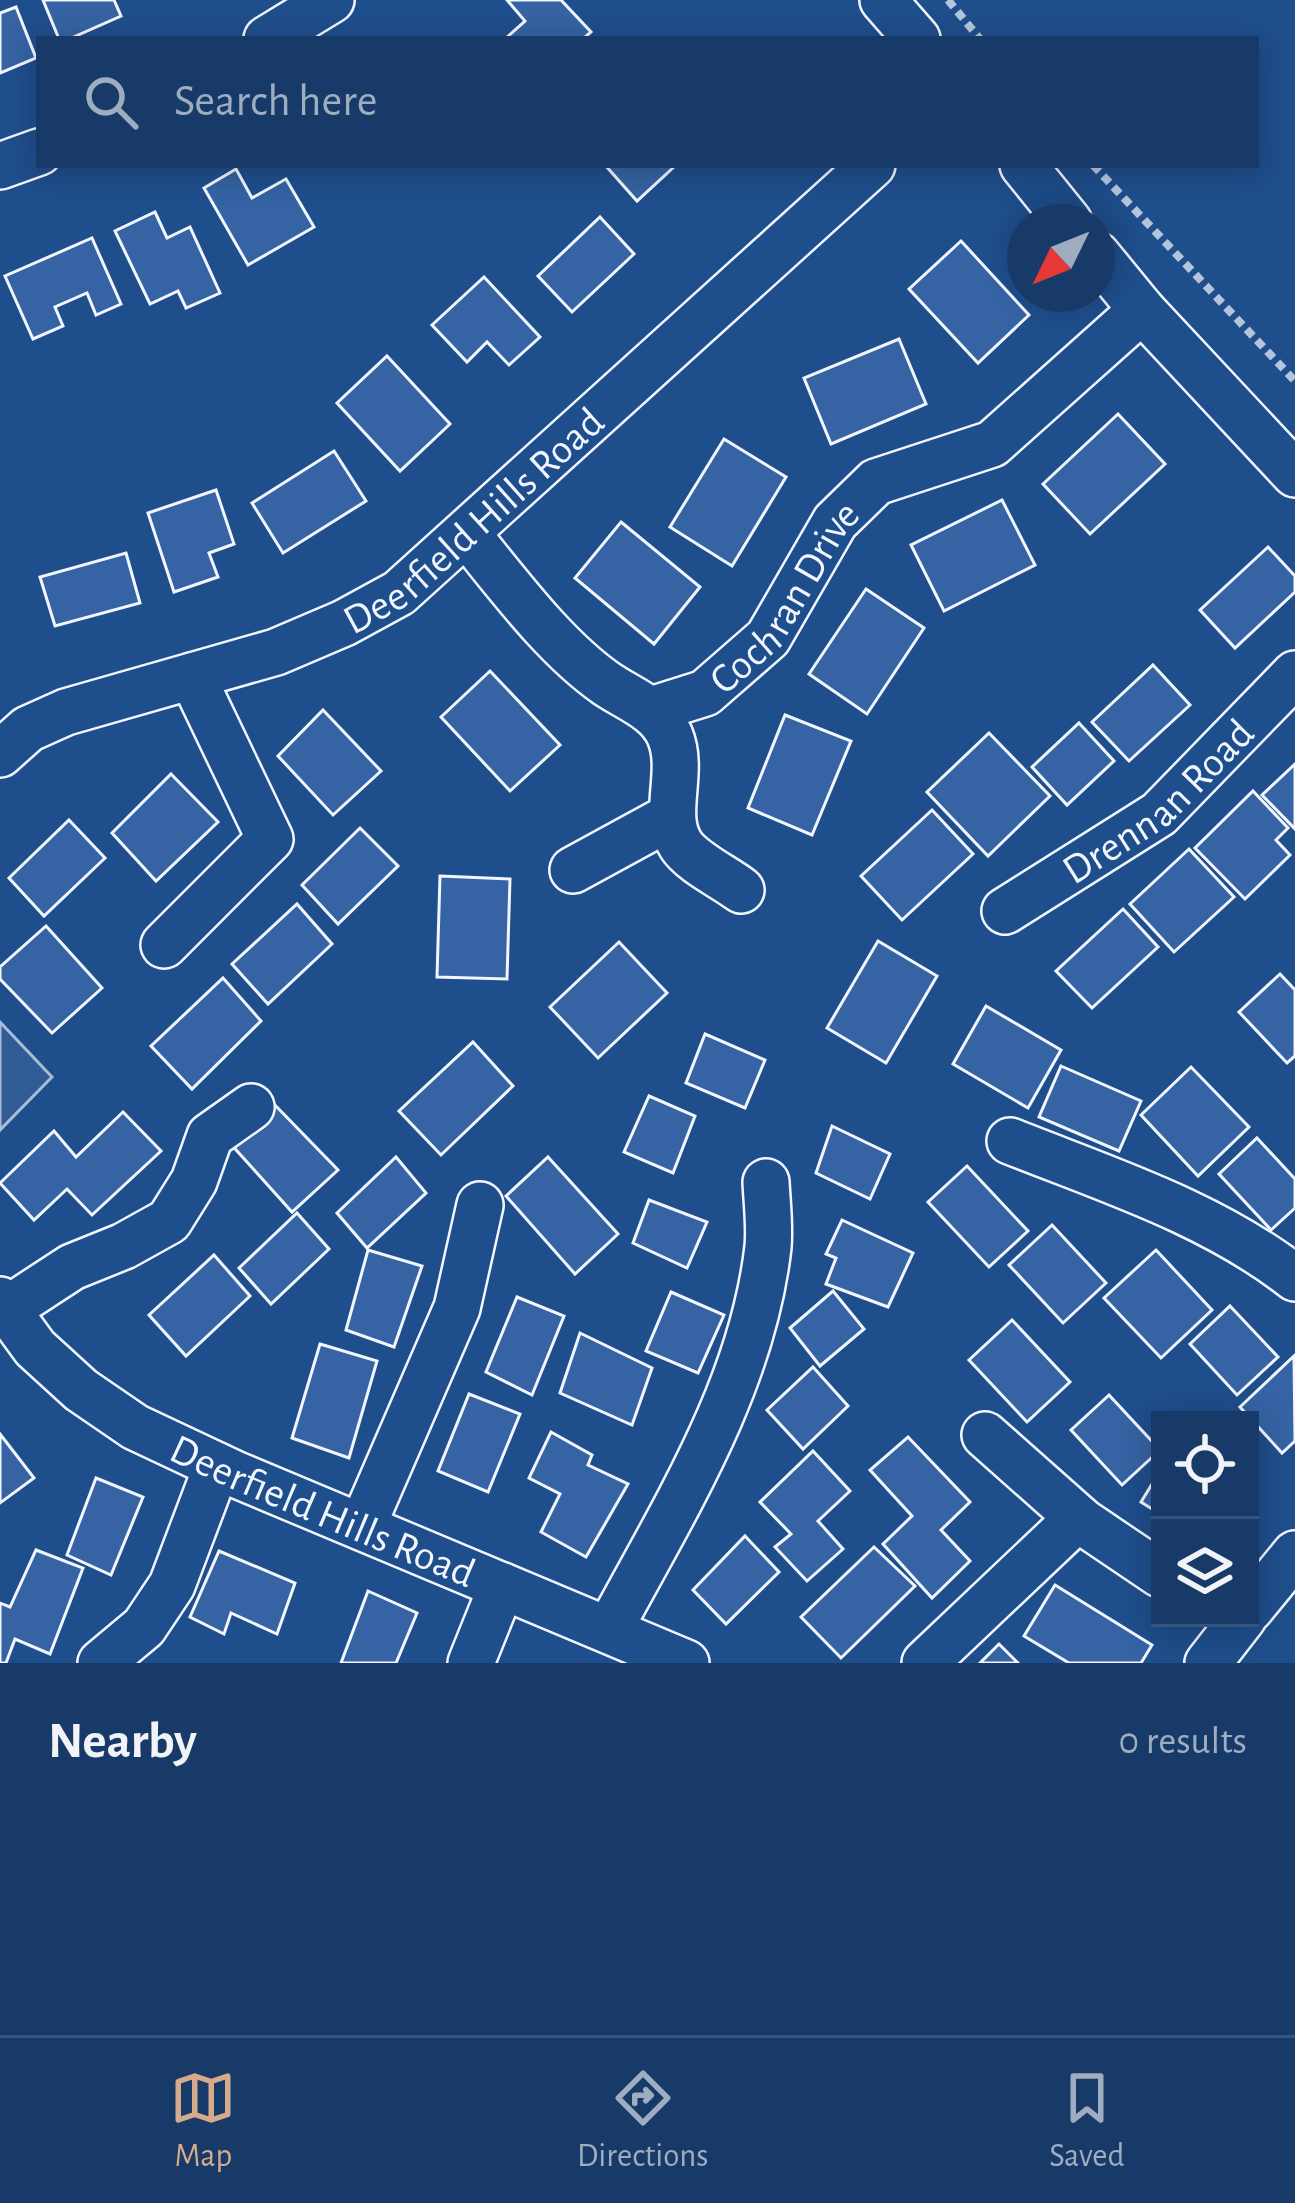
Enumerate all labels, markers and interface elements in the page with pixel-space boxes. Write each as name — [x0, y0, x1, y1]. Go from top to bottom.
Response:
search box — [36, 36, 1259, 168]
icon: search — [78, 69, 144, 135]
text: Search here — [174, 79, 377, 124]
north arrow — [1007, 204, 1115, 312]
street label: Deerfield Hills Road — [337, 400, 612, 642]
street label: Cochran Drive — [702, 493, 867, 702]
street label: Drennan Road — [1056, 712, 1262, 892]
map controls — [1151, 1411, 1259, 1627]
button: locate — [1151, 1411, 1259, 1519]
street label: Deerfield Hills Road — [164, 1428, 481, 1595]
button: layers — [1151, 1519, 1259, 1627]
text: Nearby — [48, 1716, 197, 1767]
text: 0 results — [1119, 1722, 1247, 1761]
tab: Map — [170, 2065, 236, 2177]
tab: Directions — [577, 2065, 708, 2177]
tab: Saved — [1049, 2065, 1125, 2177]

